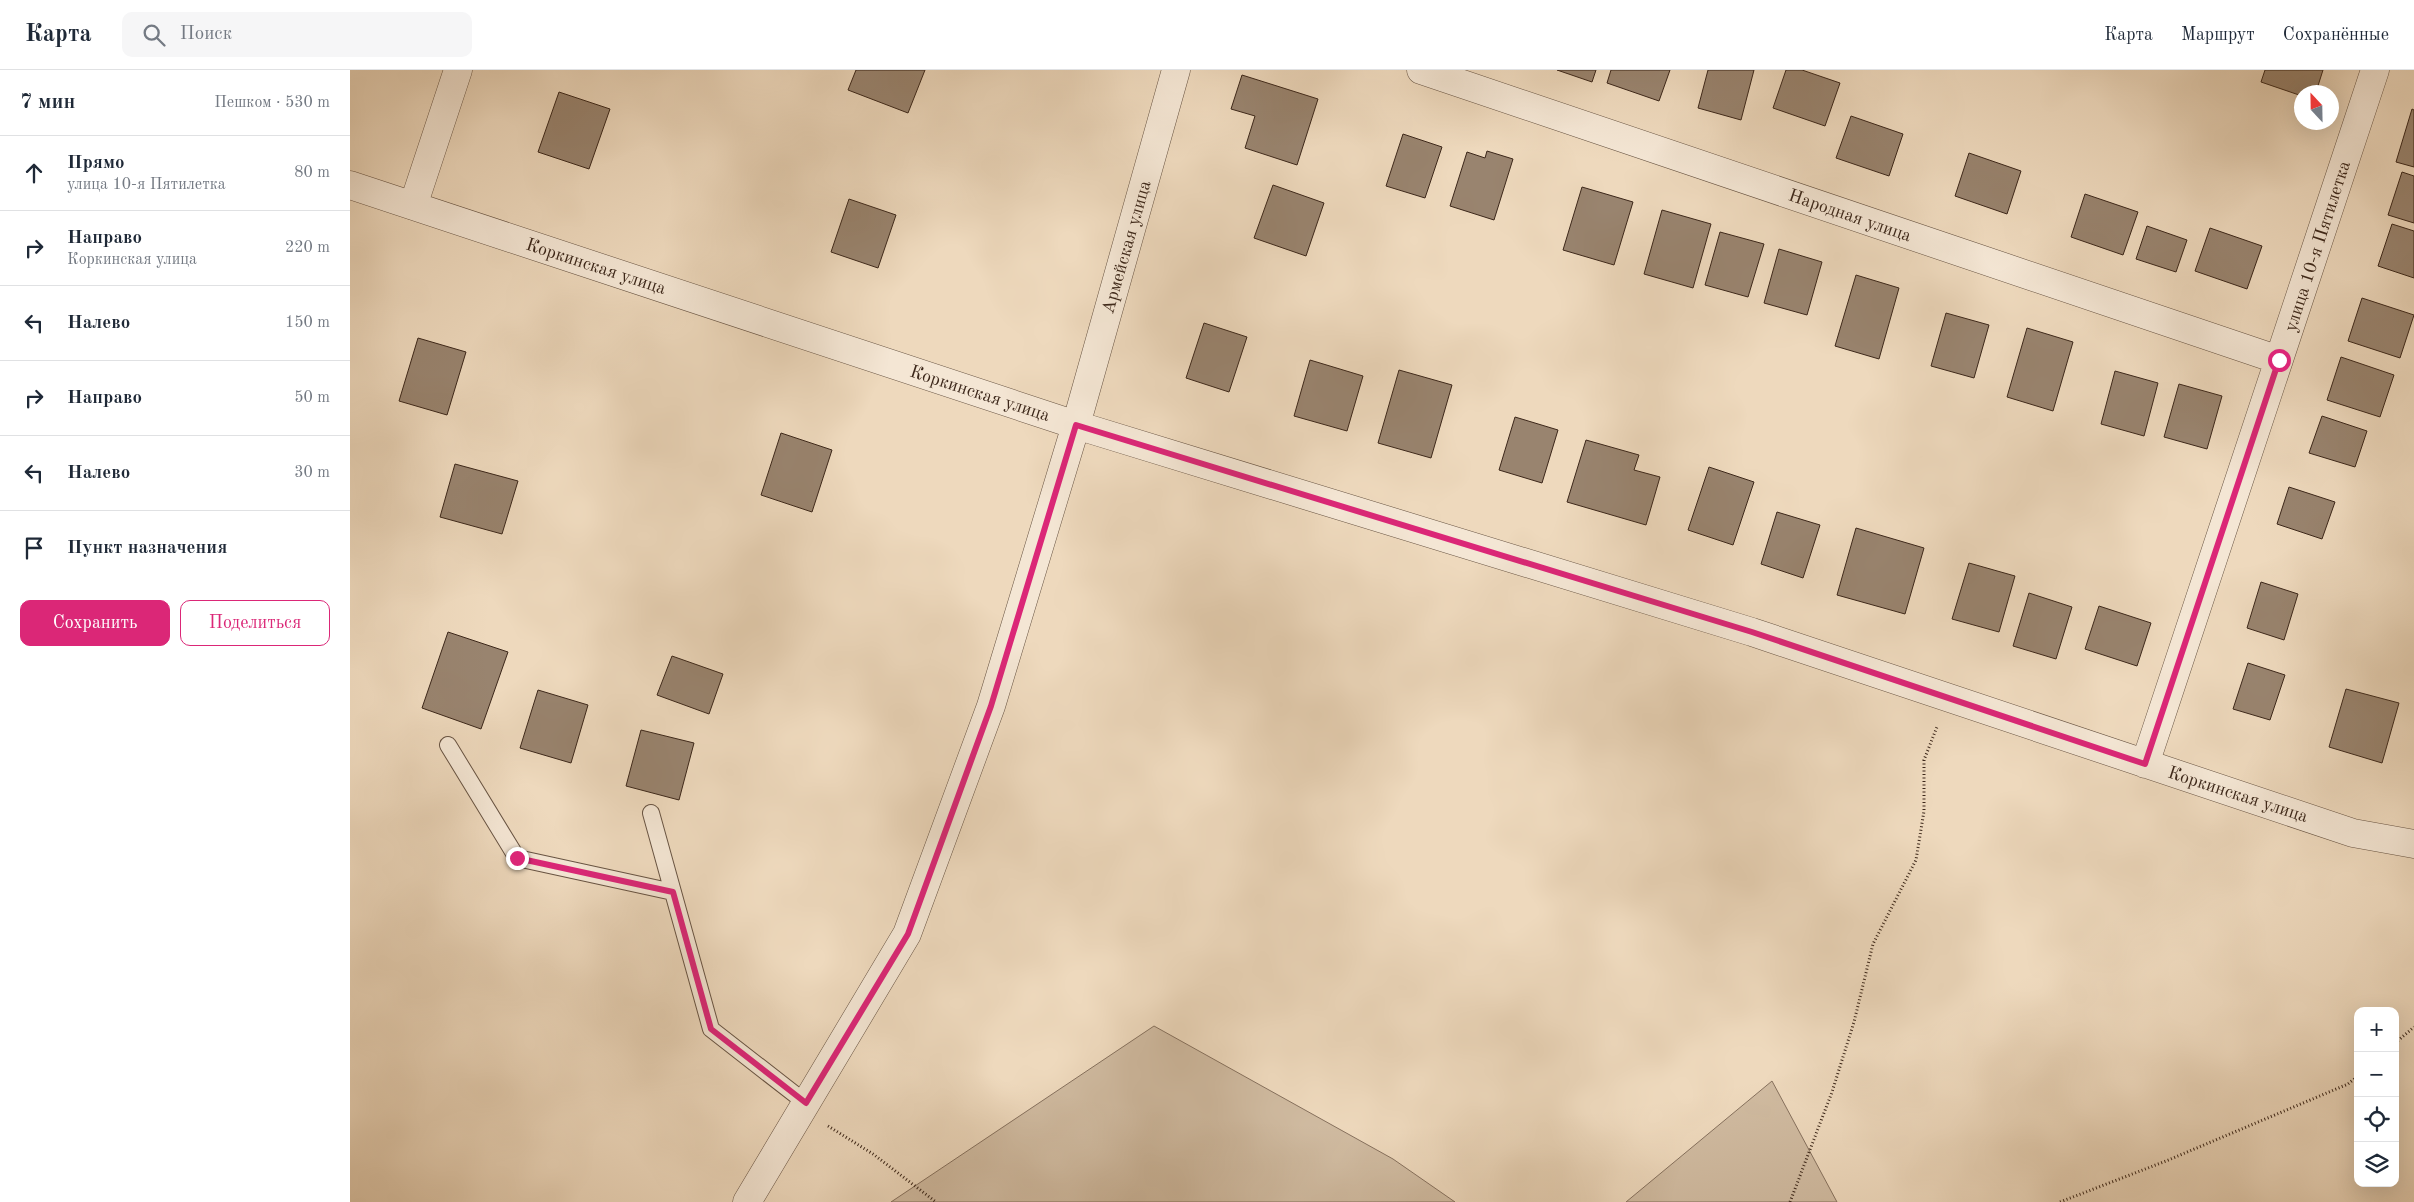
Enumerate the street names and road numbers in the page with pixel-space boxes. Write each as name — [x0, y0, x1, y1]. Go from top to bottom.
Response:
street label: улица 10-я Пятилетка — [2282, 159, 2354, 334]
street label: Армейская улица — [1099, 179, 1155, 316]
street label: Народная улица — [1786, 186, 1914, 245]
street label: Коркинская улица — [523, 236, 668, 298]
street label: Коркинская улица — [907, 363, 1052, 425]
street label: Коркинская улица — [2165, 764, 2310, 826]

